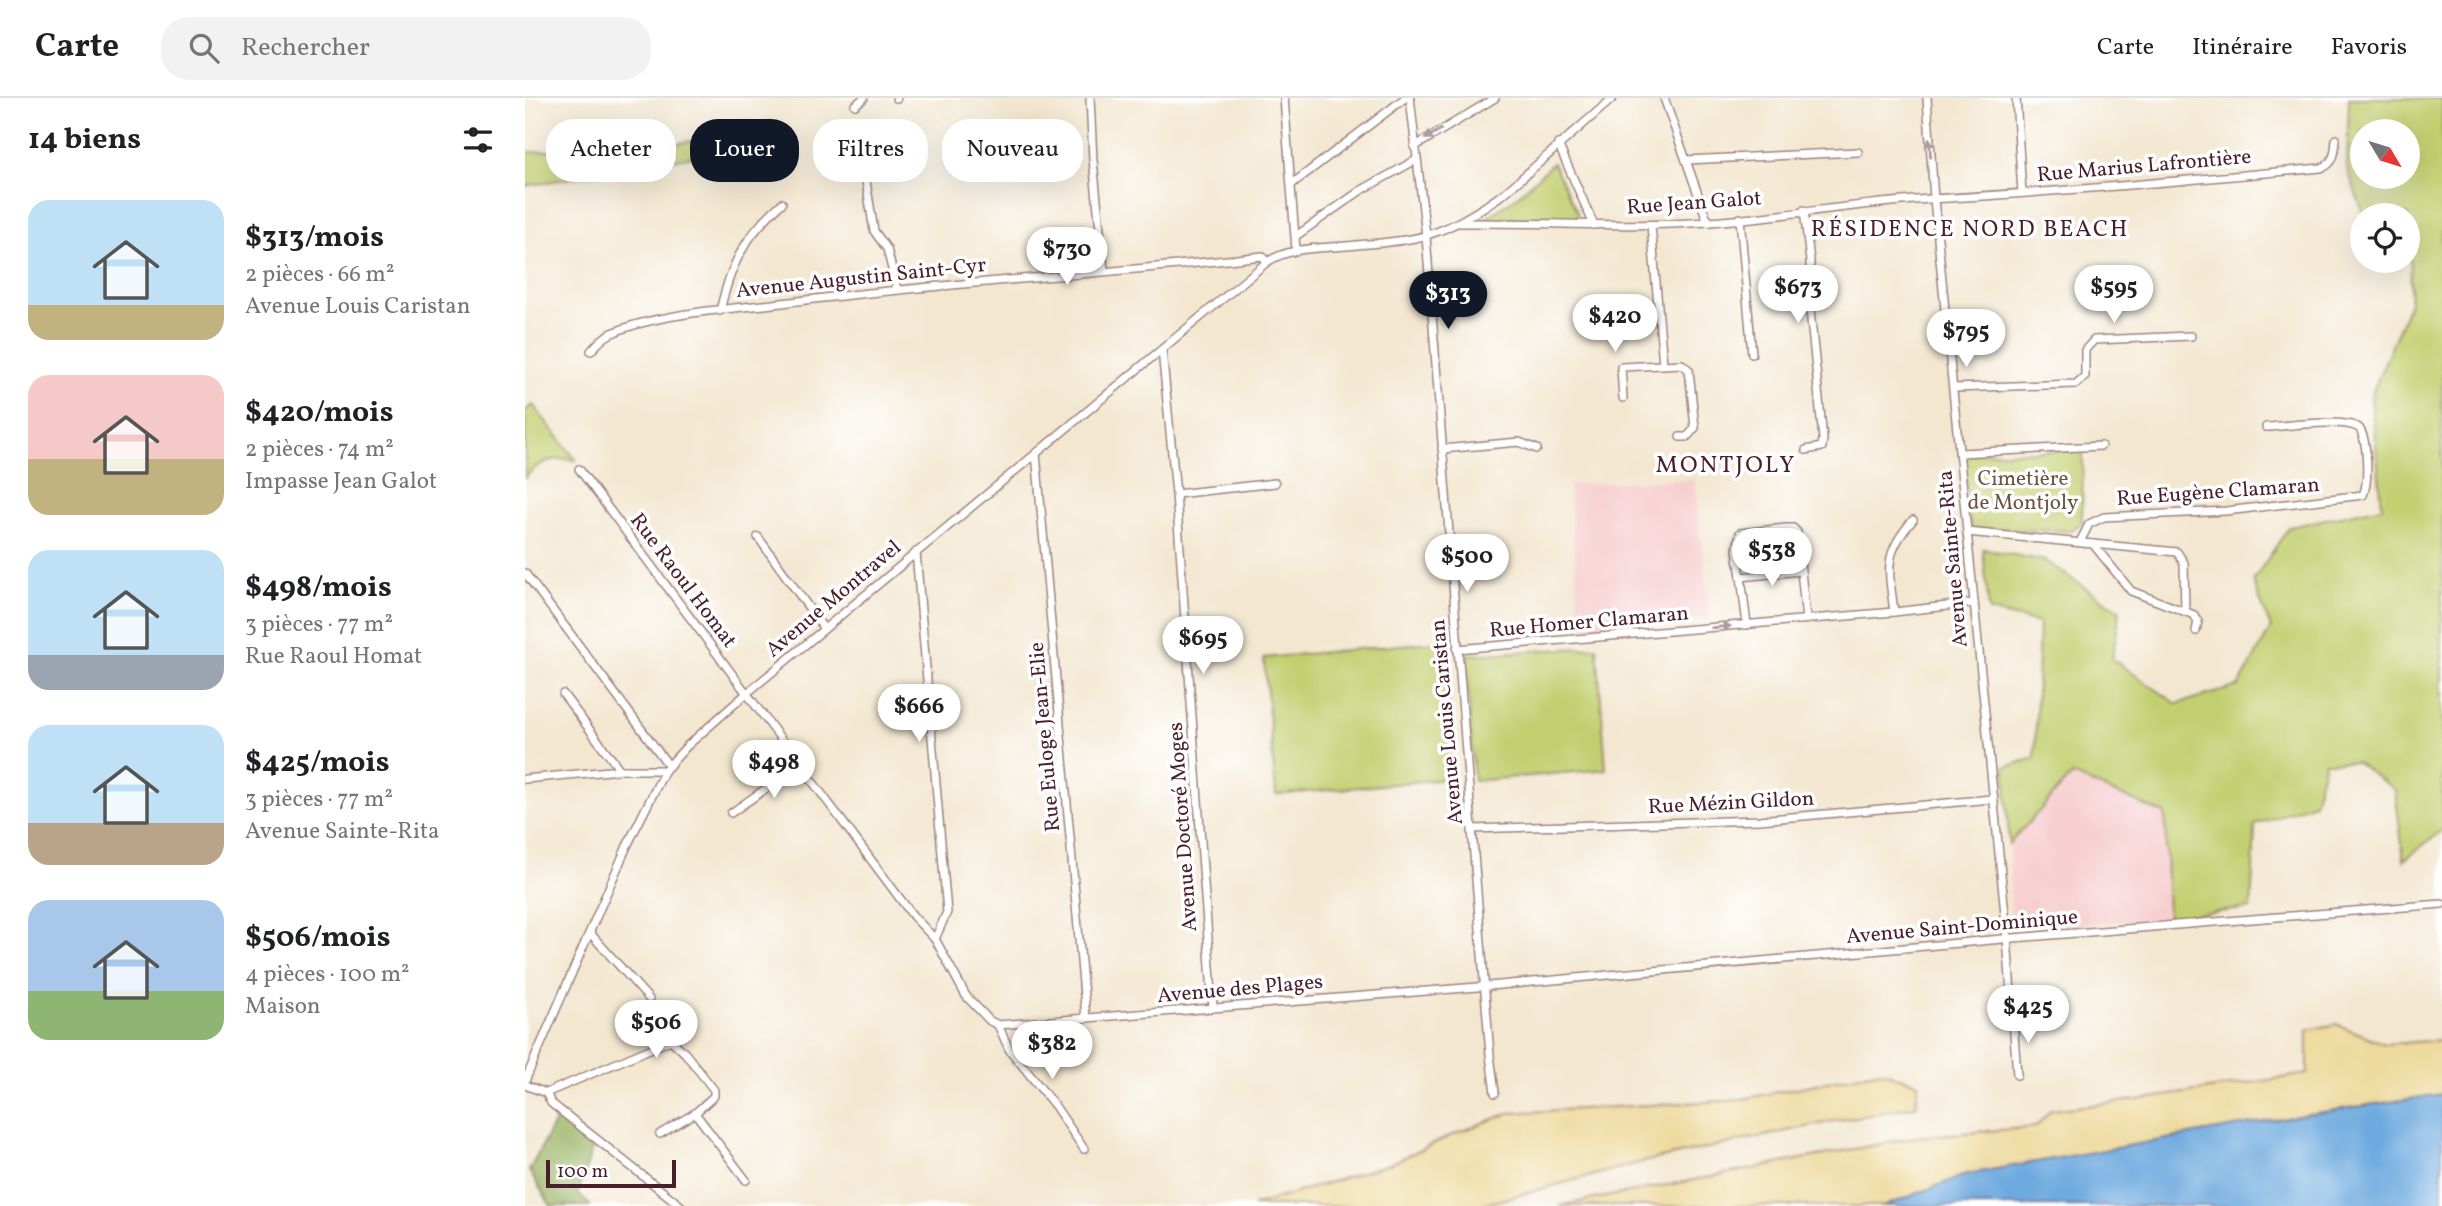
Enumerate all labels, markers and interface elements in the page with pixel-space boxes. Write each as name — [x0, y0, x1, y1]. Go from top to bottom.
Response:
search box — [161, 17, 651, 80]
text: Carte — [35, 25, 119, 71]
icon: search — [185, 29, 223, 67]
text: Rechercher — [241, 30, 370, 66]
text: Carte — [2097, 31, 2154, 65]
text: Itinéraire — [2192, 31, 2293, 65]
text: Favoris — [2331, 31, 2407, 65]
text: 14 biens — [28, 119, 141, 161]
chip: Acheter — [546, 119, 676, 182]
chip: Louer — [690, 119, 799, 182]
chip: Filtres — [813, 119, 928, 182]
chip: Nouveau — [942, 119, 1083, 182]
north arrow — [2350, 119, 2420, 189]
map controls — [2350, 119, 2420, 273]
icon: filters — [459, 121, 497, 159]
one-way arrow — [1423, 128, 1443, 140]
one-way arrow — [1924, 137, 1935, 159]
street label: Rue Marius Lafrontière — [2036, 143, 2252, 190]
street label: Rue Jean Galot — [1626, 184, 1762, 223]
button: locate — [2350, 203, 2420, 273]
district label: RÉSIDENCE NORD BEACH — [1811, 214, 2129, 246]
text: $313/mois — [245, 217, 384, 259]
icon: home — [84, 228, 168, 312]
pin: $730 — [1026, 228, 1108, 287]
text: $730 — [1042, 234, 1092, 266]
street label: Avenue Augustin Saint-Cyr — [735, 251, 988, 306]
text: 2 pièces · 66 m² — [245, 259, 394, 291]
pin: $673 — [1757, 266, 1839, 325]
pin: $595 — [2073, 266, 2155, 325]
pin: $313 — [1407, 272, 1489, 331]
text: $673 — [1774, 272, 1822, 304]
text: $595 — [2090, 272, 2138, 304]
text: $313 — [1425, 278, 1471, 310]
text: Avenue Louis Caristan — [245, 291, 470, 323]
pin: $420 — [1574, 294, 1656, 354]
text: $420 — [1589, 301, 1641, 333]
pin: $795 — [1925, 310, 2007, 369]
text: $795 — [1942, 316, 1990, 348]
text: $420/mois — [245, 392, 394, 434]
icon: home — [84, 403, 168, 487]
text: 2 pièces · 74 m² — [245, 434, 394, 466]
district label: MONTJOLY — [1656, 449, 1796, 483]
park label: Cimetière de Montjoly — [1968, 465, 2079, 518]
text: Impasse Jean Galot — [245, 466, 437, 498]
street label: Avenue Sainte-Rita — [1931, 469, 1976, 649]
street label: Rue Eugène Clamaran — [2116, 471, 2321, 514]
street label: Rue Raoul Homat — [623, 508, 743, 654]
pin: $538 — [1731, 528, 1813, 588]
street label: Avenue Montravel — [760, 534, 908, 665]
pin: $500 — [1426, 534, 1508, 594]
text: $538 — [1748, 535, 1796, 567]
text: $500 — [1441, 541, 1493, 573]
text: $498/mois — [245, 567, 392, 609]
icon: home — [84, 578, 168, 662]
street label: Rue Homer Clamaran — [1488, 599, 1690, 646]
text: 3 pièces · 77 m² — [245, 609, 393, 641]
pin: $695 — [1162, 616, 1244, 676]
street label: Avenue Louis Caristan — [1424, 618, 1471, 826]
one-way arrow — [1710, 621, 1732, 632]
text: $695 — [1178, 623, 1228, 655]
text: Rue Raoul Homat — [245, 641, 422, 673]
street label: Rue Euloge Jean-Elie — [1023, 641, 1068, 833]
pin: $666 — [878, 684, 960, 744]
text: $666 — [894, 691, 944, 723]
street label: Avenue Doctoré Moges — [1162, 721, 1205, 933]
pin: $498 — [733, 740, 815, 800]
text: $425/mois — [245, 742, 390, 784]
text: $498 — [748, 747, 800, 779]
icon: home — [84, 753, 168, 837]
text: 3 pièces · 77 m² — [245, 784, 393, 816]
street label: Rue Mézin Gildon — [1647, 785, 1815, 822]
text: Avenue Sainte-Rita — [245, 816, 440, 848]
street label: Avenue Saint-Dominique — [1845, 903, 2079, 952]
text: $506/mois — [245, 917, 391, 959]
icon: home — [84, 928, 168, 1012]
text: 4 pièces · 100 m² — [245, 959, 410, 991]
street label: Avenue des Plages — [1156, 968, 1324, 1011]
pin: $425 — [1987, 986, 2069, 1045]
text: Maison — [245, 991, 321, 1023]
text: $425 — [2003, 992, 2053, 1024]
pin: $506 — [615, 1000, 697, 1060]
text: $506 — [631, 1007, 681, 1039]
pin: $382 — [1011, 1021, 1093, 1081]
text: $382 — [1028, 1028, 1076, 1060]
scale bar — [546, 1157, 675, 1189]
text: 100 m — [557, 1159, 608, 1185]

